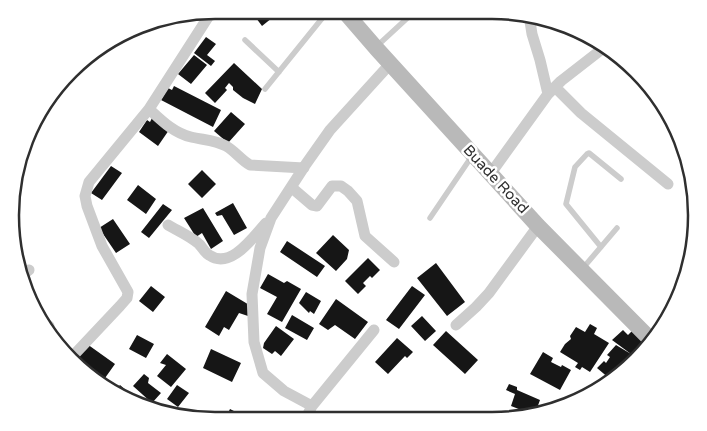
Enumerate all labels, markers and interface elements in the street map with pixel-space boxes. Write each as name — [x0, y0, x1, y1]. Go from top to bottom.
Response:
street label: Buade Road — [460, 141, 532, 217]

